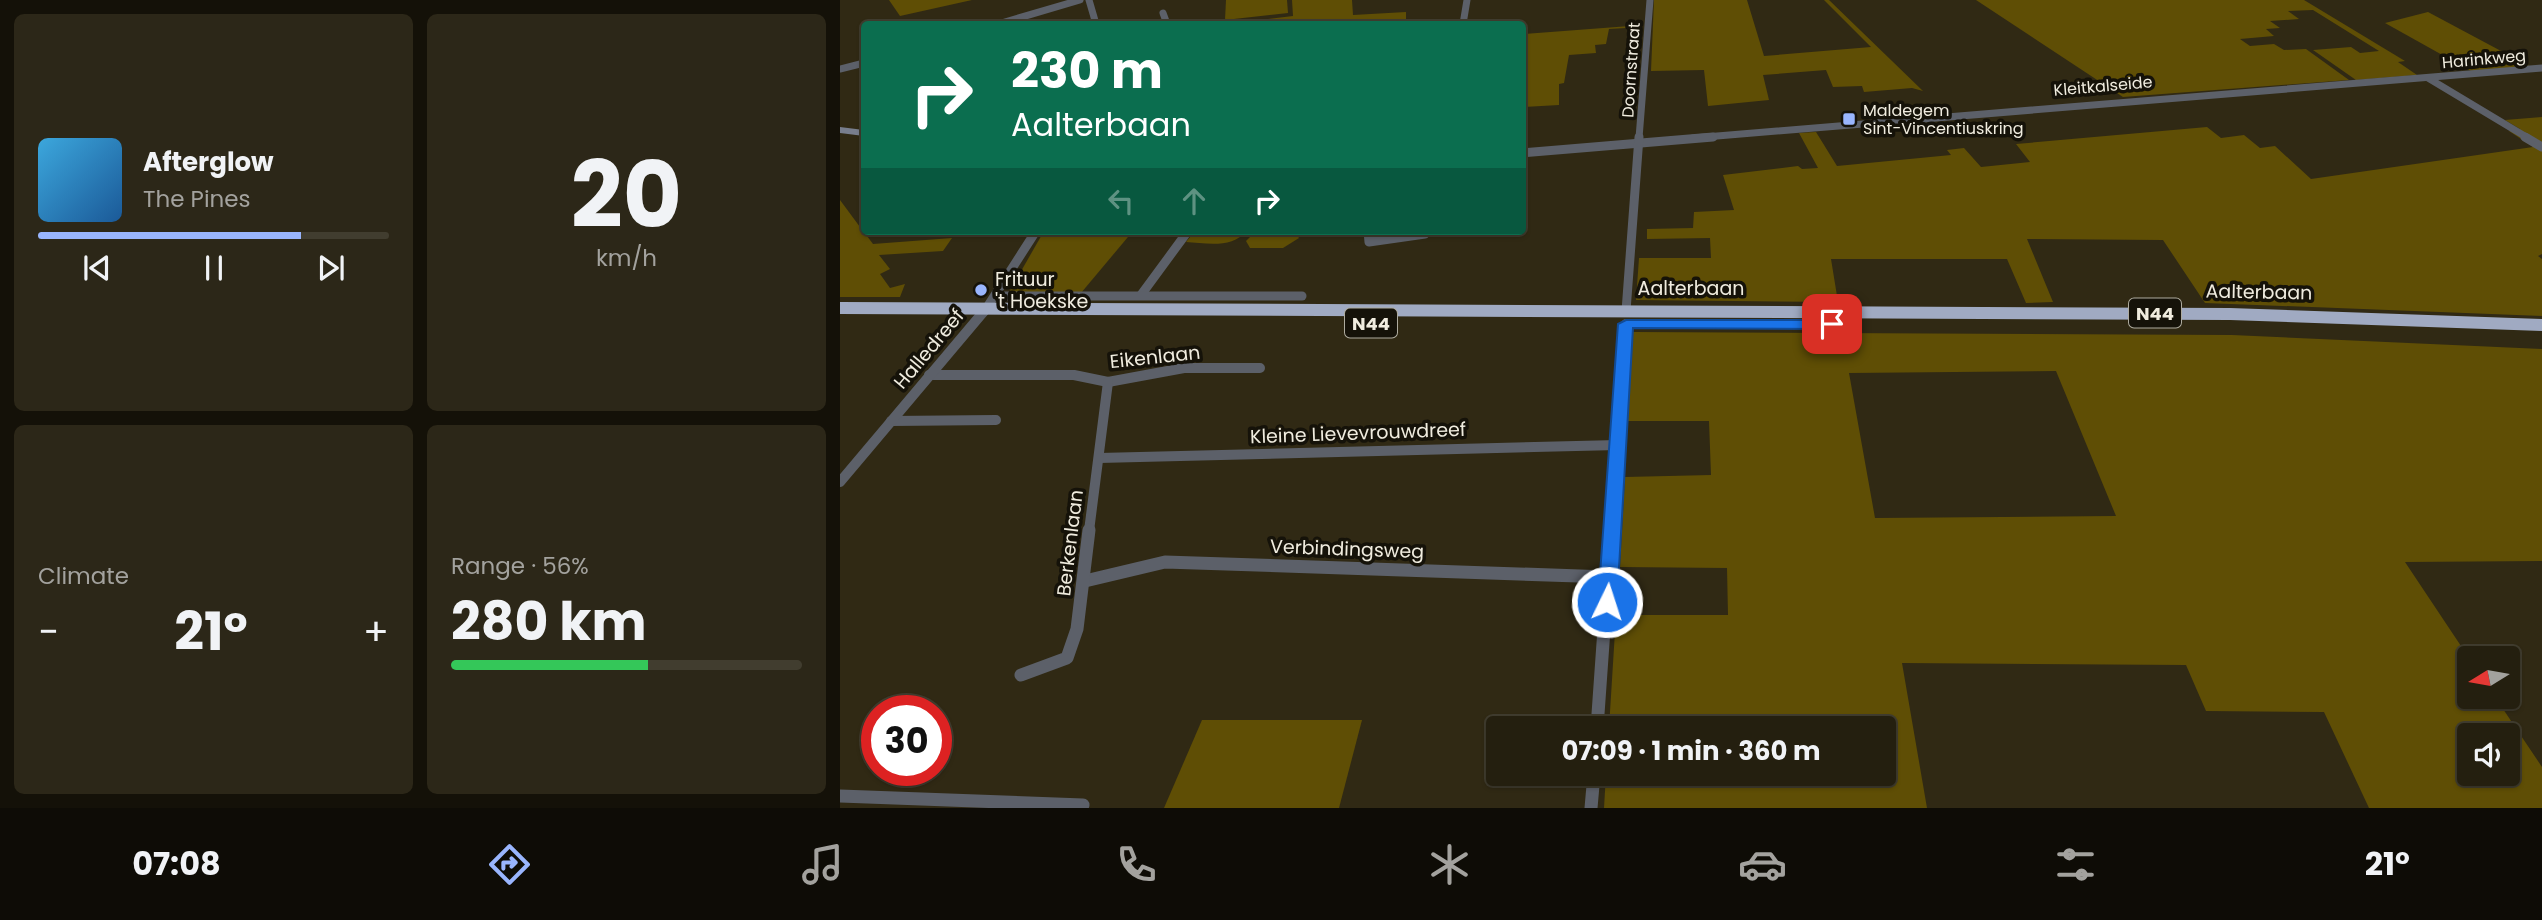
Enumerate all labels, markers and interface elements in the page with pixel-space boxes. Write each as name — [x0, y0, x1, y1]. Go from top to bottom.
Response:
street label: Doornstraat — [1616, 21, 1646, 118]
text: 230 m — [1011, 37, 1163, 105]
street label: Harinkweg — [2441, 44, 2527, 74]
icon: right — [896, 49, 987, 140]
street label: Kleitkalseide — [2053, 70, 2153, 102]
place label: Maldegem Sint-Vincentiuskring — [1863, 99, 2024, 140]
text: Aalterbaan — [1011, 102, 1191, 147]
marker: Maldegem Sint-Vincentiuskring — [1841, 111, 1857, 127]
text: 20 — [571, 131, 682, 259]
text: Afterglow — [143, 144, 274, 180]
icon: left — [1102, 182, 1140, 220]
icon: ahead — [1175, 182, 1213, 220]
icon: right — [1248, 182, 1286, 220]
text: The Pines — [143, 183, 251, 215]
text: km/h — [596, 242, 657, 274]
icon: previous — [78, 249, 116, 287]
icon: pause — [195, 249, 233, 287]
icon: next — [312, 249, 350, 287]
place label: Frituur 't Hoekske — [995, 266, 1088, 315]
street label: Aalterbaan — [1638, 275, 1744, 302]
street label: Aalterbaan — [2205, 278, 2313, 306]
marker: Frituur 't Hoekske — [973, 282, 989, 298]
pin — [1802, 294, 1862, 354]
road number: N44 — [2129, 298, 2181, 328]
street label: Halledreef — [888, 303, 970, 395]
icon: arrive — [1813, 305, 1851, 343]
road number: N44 — [1345, 309, 1397, 338]
street label: Eikenlaan — [1109, 339, 1201, 375]
street label: Kleine Lievevrouwdreef — [1250, 416, 1466, 450]
street label: Berkenlaan — [1050, 488, 1090, 598]
street label: Verbindingsweg — [1270, 533, 1424, 565]
text: Range · 56% — [451, 550, 589, 582]
text: Climate — [38, 560, 129, 592]
position arrow — [1570, 565, 1644, 639]
text: 280 km — [451, 585, 647, 658]
text: 21° — [174, 595, 248, 668]
text: − — [38, 605, 59, 658]
text: + — [363, 605, 389, 658]
north arrow — [2457, 646, 2520, 709]
map controls — [2457, 646, 2520, 786]
speed limit sign: 30 — [861, 695, 952, 786]
button: sound — [2457, 723, 2520, 786]
text: 07:09 · 1 min · 360 m — [1561, 733, 1821, 769]
icon: directions — [485, 840, 534, 889]
icon: music — [798, 840, 847, 889]
icon: phone — [1112, 840, 1161, 889]
icon: climate — [1425, 840, 1474, 889]
icon: car — [1738, 840, 1787, 889]
icon: filters — [2051, 840, 2100, 889]
text: 07:08 — [132, 841, 221, 886]
text: 21° — [2365, 841, 2410, 886]

